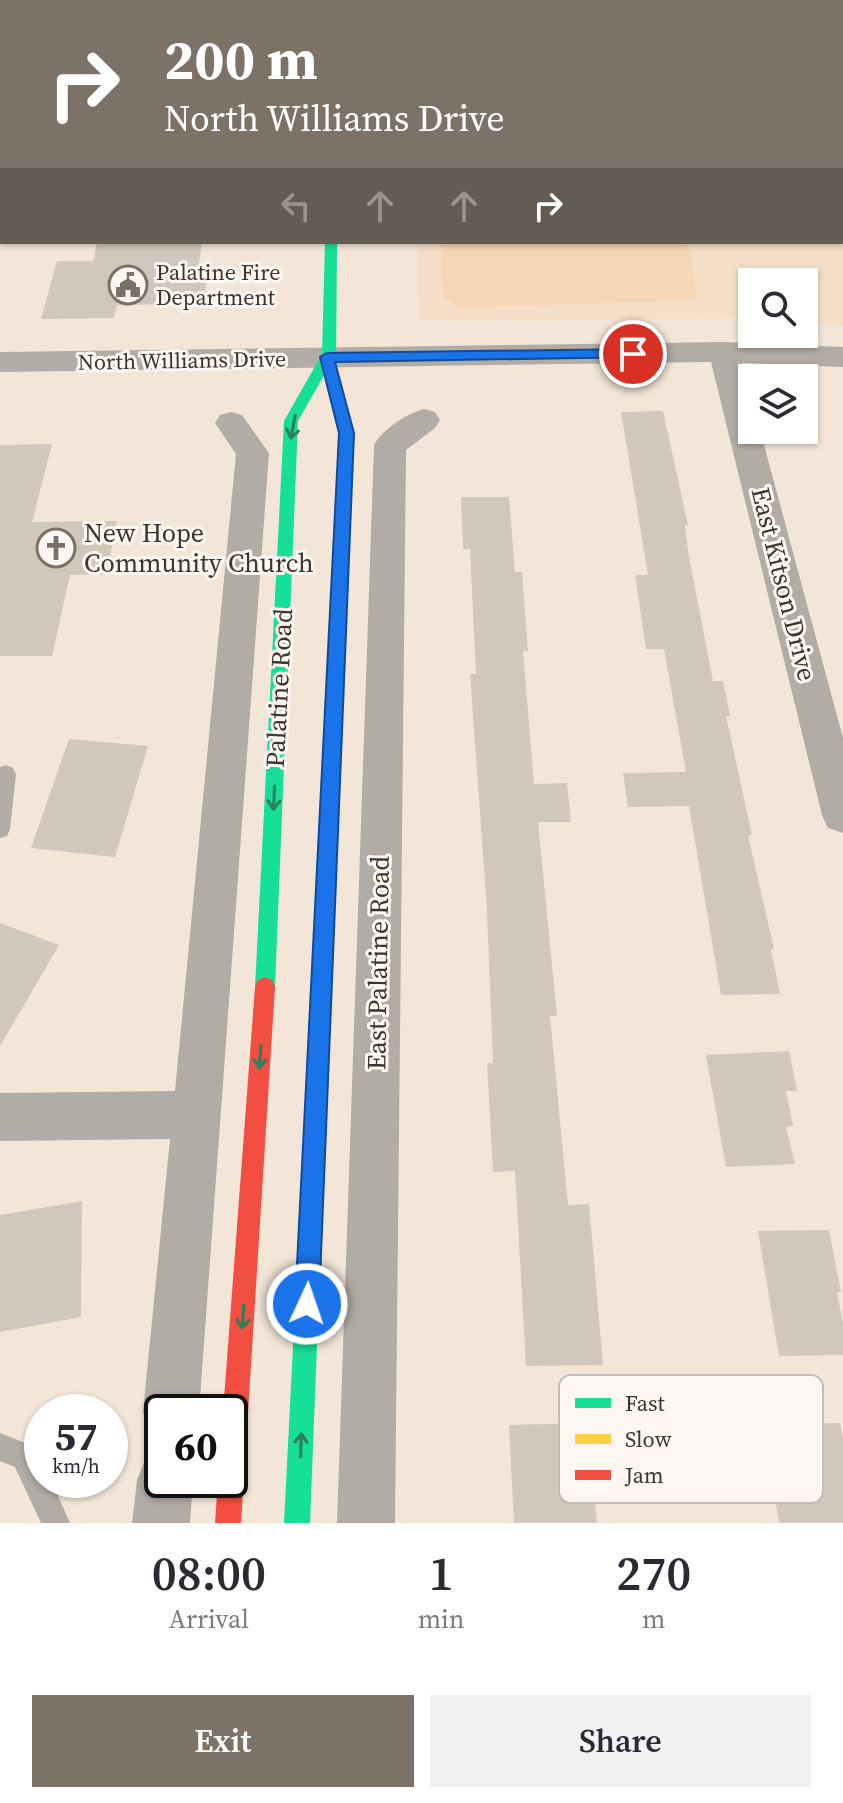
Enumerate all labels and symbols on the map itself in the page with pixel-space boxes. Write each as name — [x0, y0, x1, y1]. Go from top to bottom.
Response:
place label: Palatine Fire Department — [156, 257, 280, 312]
public building icon: Palatine Fire Department — [107, 264, 149, 306]
pin — [599, 320, 667, 388]
street label: North Williams Drive — [78, 343, 286, 377]
one-way arrow — [284, 413, 299, 439]
street label: East Kitson Drive — [743, 483, 825, 685]
place label: New Hope Community Church — [84, 515, 314, 581]
church icon: New Hope Community Church — [35, 527, 77, 569]
street label: Palatine Road — [257, 607, 301, 769]
one-way arrow — [266, 784, 281, 811]
street label: East Palatine Road — [358, 855, 398, 1070]
one-way arrow — [252, 1043, 267, 1070]
position arrow — [265, 1262, 349, 1346]
one-way arrow — [235, 1303, 250, 1330]
legend — [559, 1375, 823, 1503]
text: Fast — [625, 1388, 666, 1418]
speed limit sign: 60 — [144, 1394, 248, 1498]
text: Slow — [625, 1424, 672, 1454]
one-way arrow — [293, 1432, 308, 1459]
text: Jam — [624, 1460, 664, 1490]

